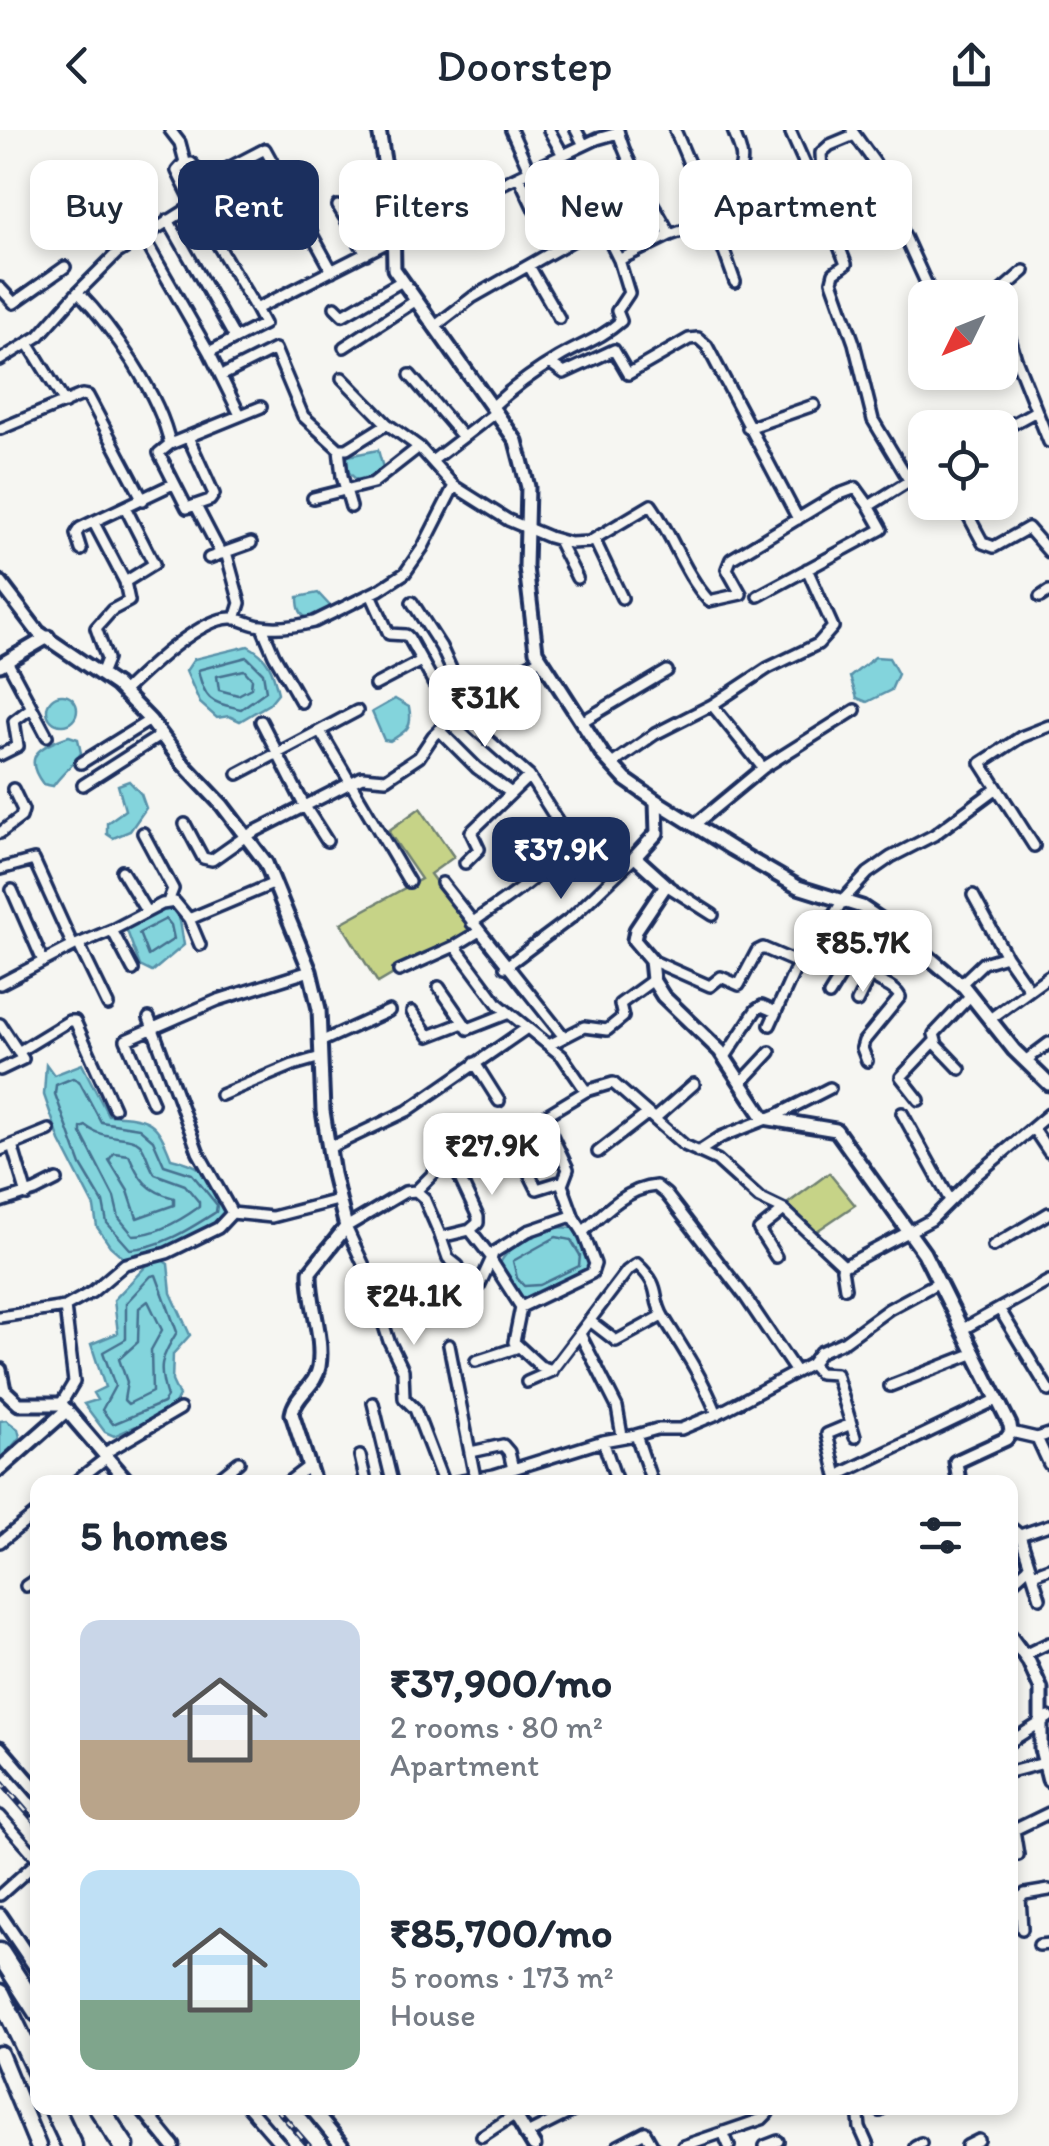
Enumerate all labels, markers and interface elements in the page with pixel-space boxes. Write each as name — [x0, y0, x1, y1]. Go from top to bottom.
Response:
icon: back — [50, 38, 105, 93]
text: Doorstep — [437, 38, 613, 92]
icon: share — [944, 38, 999, 93]
chip: Buy — [30, 160, 158, 250]
chip: Rent — [178, 160, 319, 250]
chip: Filters — [339, 160, 505, 250]
chip: New — [525, 160, 659, 250]
chip: Apartment — [679, 160, 912, 250]
north arrow — [908, 280, 1018, 390]
map controls — [908, 280, 1018, 520]
button: locate — [908, 410, 1018, 520]
pin: ₹31K — [426, 665, 544, 750]
text: ₹31K — [451, 678, 519, 716]
pin: ₹37.9K — [480, 817, 642, 902]
text: ₹37.9K — [514, 830, 608, 868]
pin: ₹85.7K — [782, 910, 944, 995]
text: ₹85.7K — [816, 923, 910, 961]
pin: ₹27.9K — [411, 1113, 573, 1198]
text: ₹27.9K — [445, 1126, 539, 1164]
pin: ₹24.1K — [333, 1263, 495, 1348]
text: ₹24.1K — [367, 1276, 461, 1314]
icon: filters — [913, 1508, 968, 1563]
text: 5 homes — [80, 1510, 228, 1561]
text: ₹37,900/mo — [390, 1657, 612, 1708]
icon: home — [160, 1660, 280, 1780]
text: 2 rooms · 80 m² — [390, 1708, 603, 1746]
text: Apartment — [390, 1746, 539, 1784]
text: ₹85,700/mo — [390, 1907, 612, 1958]
icon: home — [160, 1910, 280, 2030]
text: 5 rooms · 173 m² — [390, 1958, 614, 1996]
text: House — [390, 1996, 476, 2034]

